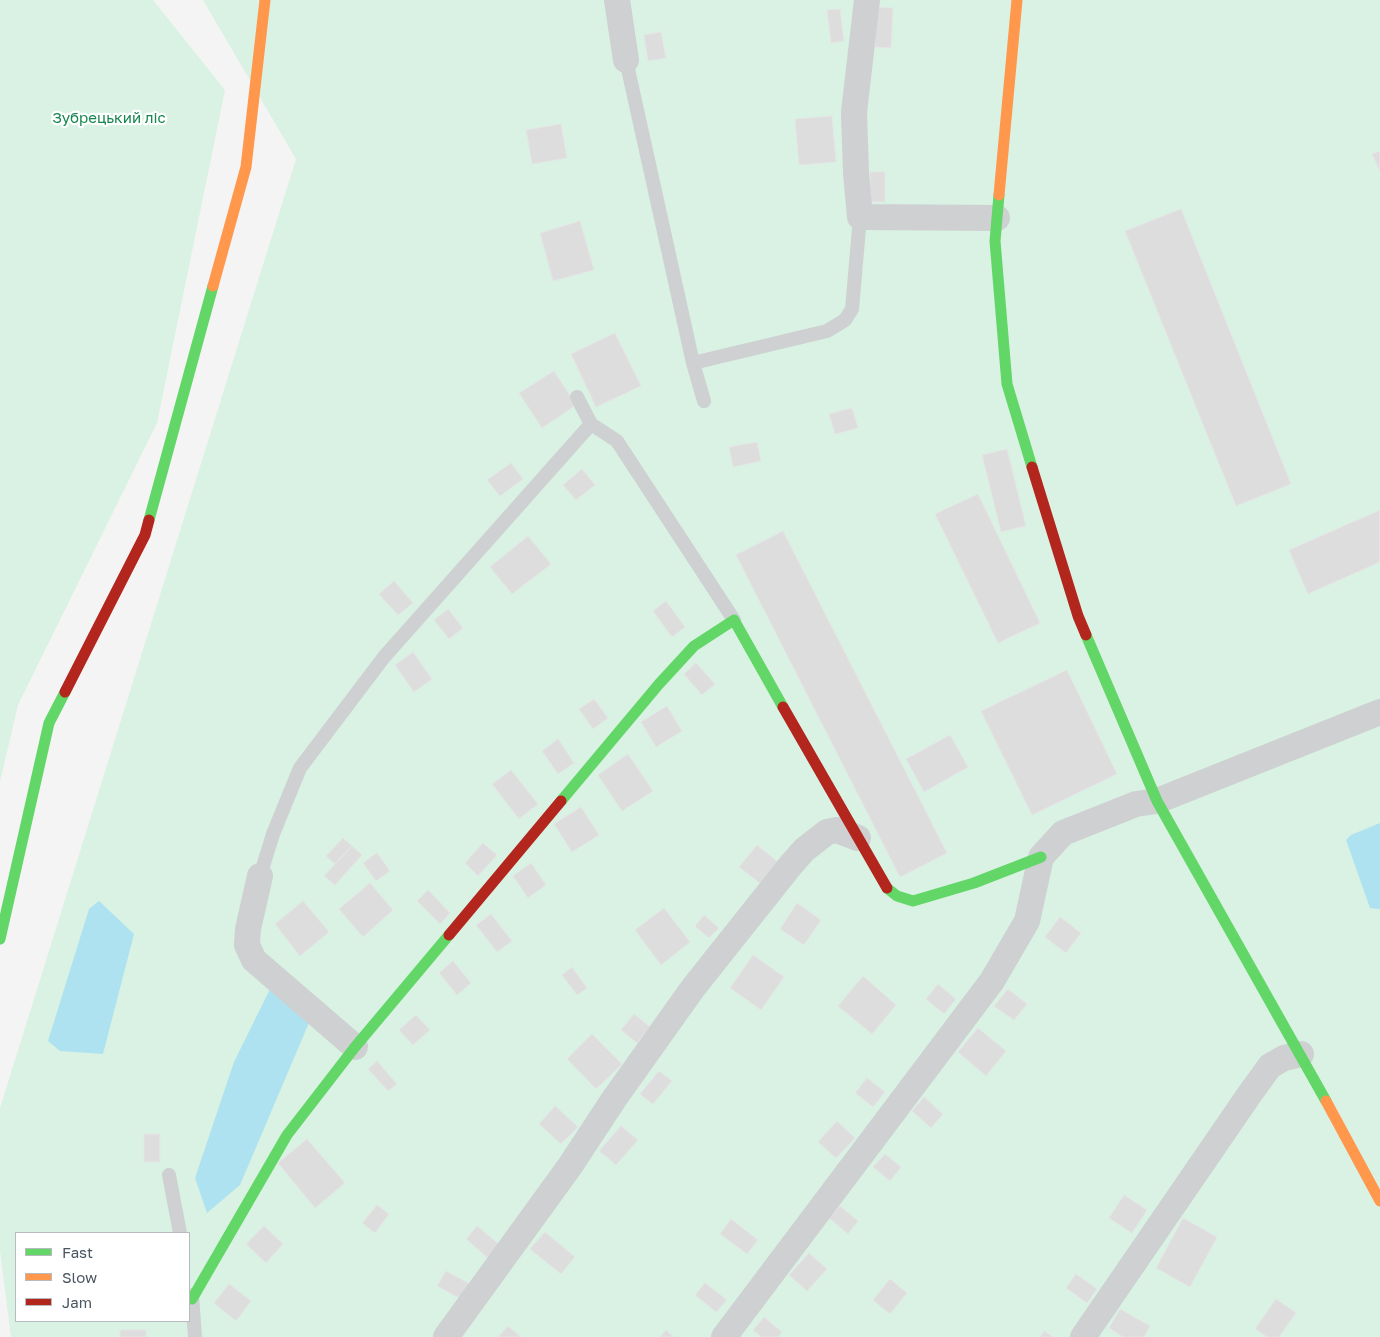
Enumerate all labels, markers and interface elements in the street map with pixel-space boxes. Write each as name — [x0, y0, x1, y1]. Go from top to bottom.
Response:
park label: Зубрецький ліс — [52, 109, 166, 127]
legend — [15, 1232, 190, 1322]
text: Fast — [62, 1243, 93, 1261]
text: Slow — [62, 1268, 97, 1286]
text: Jam — [62, 1293, 92, 1311]

